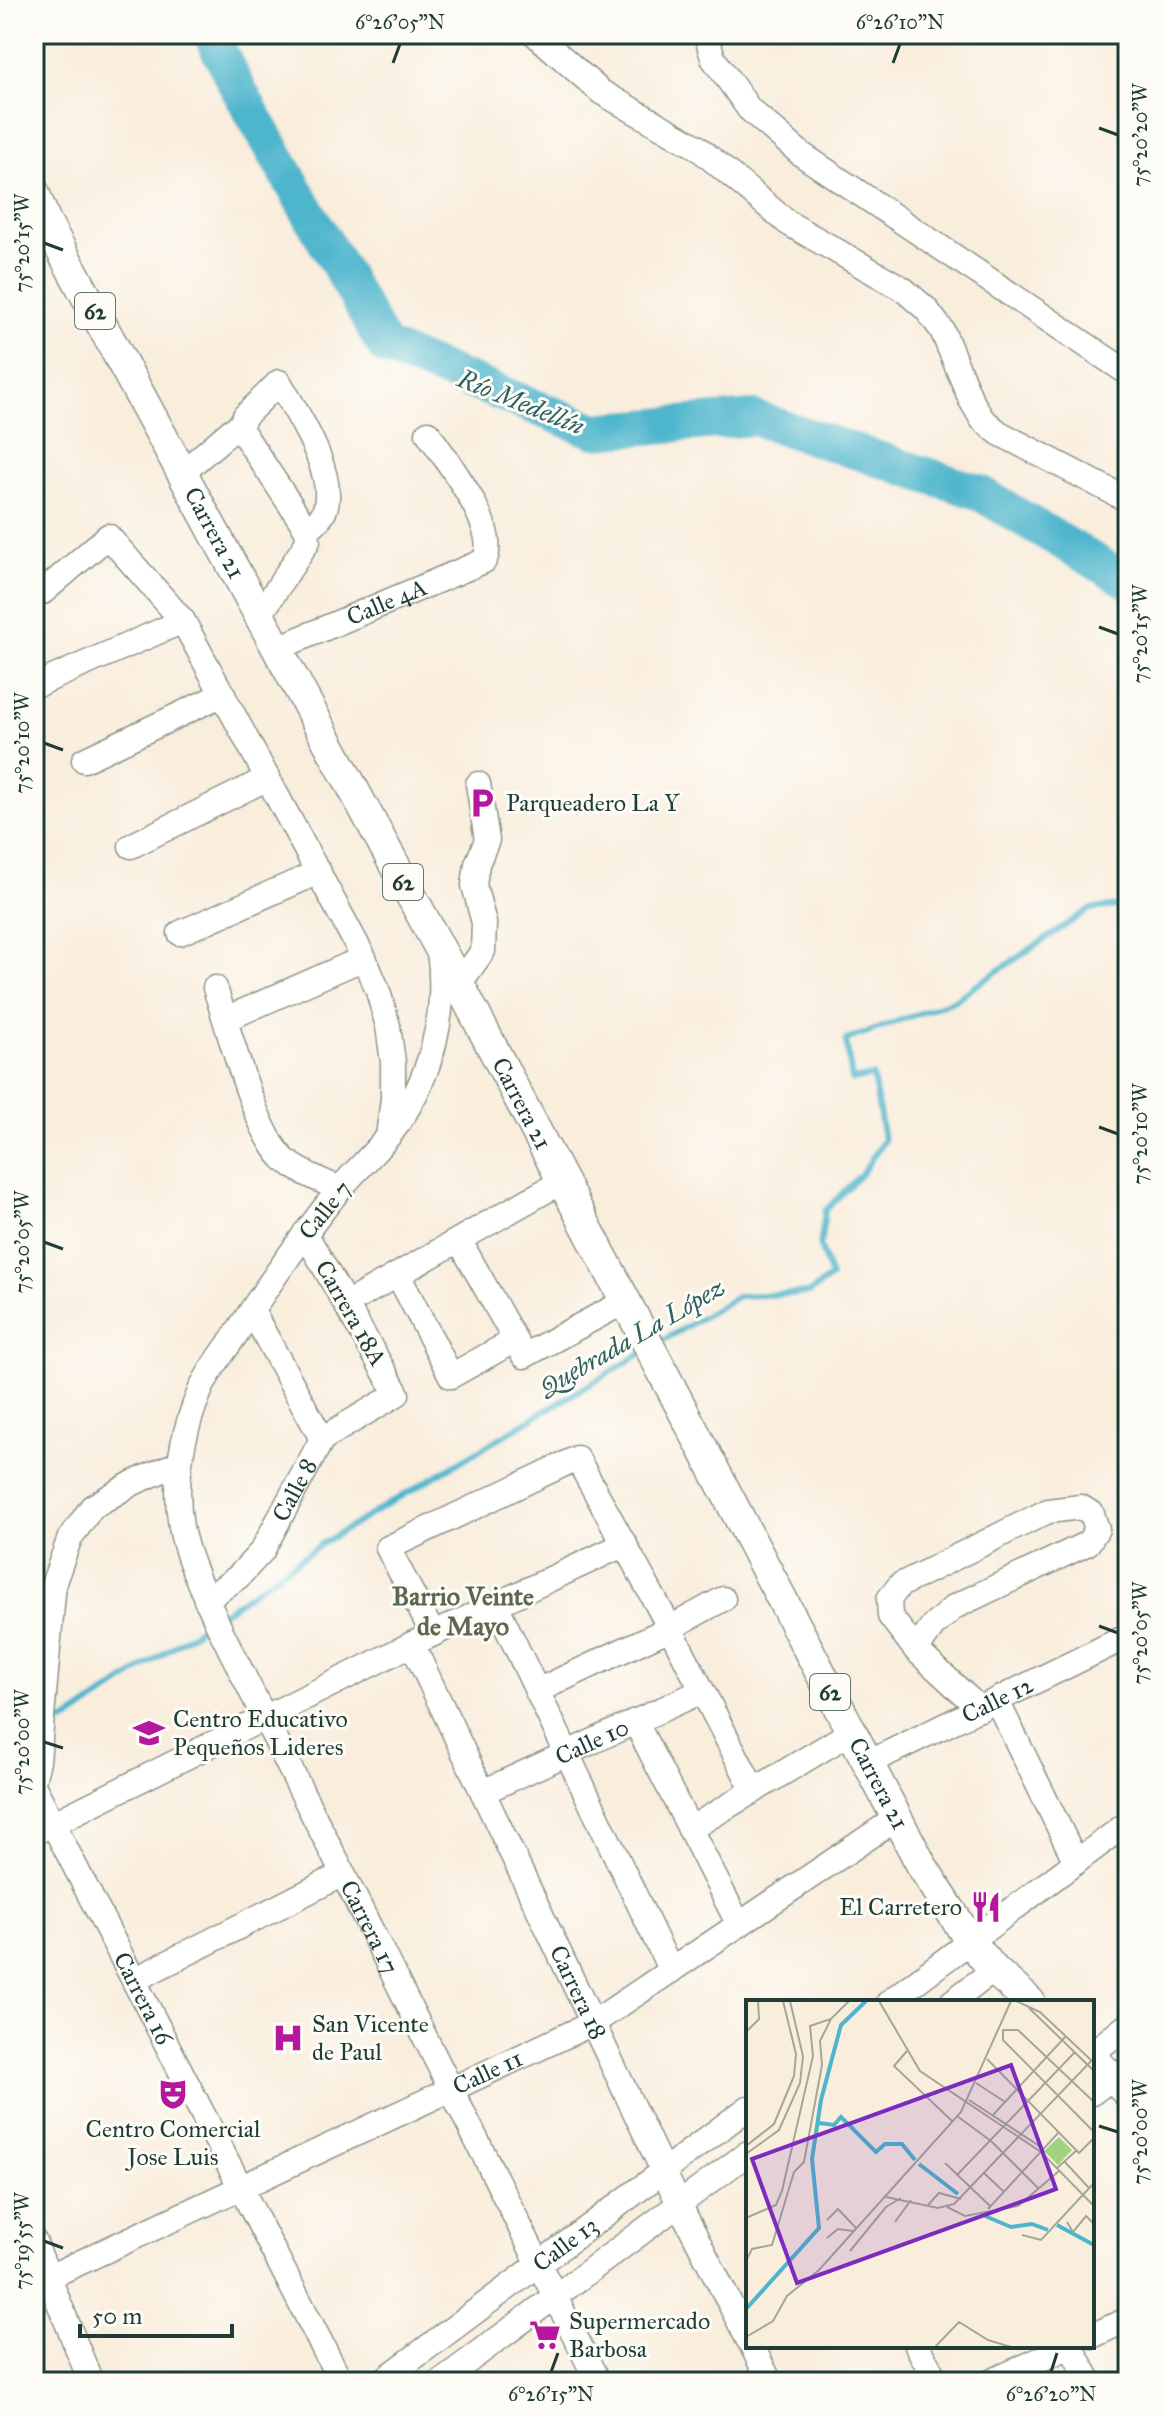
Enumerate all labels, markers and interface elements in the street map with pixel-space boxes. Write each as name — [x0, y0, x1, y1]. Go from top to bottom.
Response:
text: 6°26'05"N — [355, 10, 445, 34]
text: 6°26'10"N — [856, 10, 944, 34]
text: 75°20'20"W — [1128, 82, 1152, 187]
text: 75°20'15"W — [10, 192, 34, 293]
road number: 62 — [75, 293, 115, 329]
water label: Río Medellín — [452, 362, 589, 442]
street label: Carrera 21 — [178, 482, 252, 584]
street label: Calle 4A — [342, 572, 431, 632]
text: 75°20'15"W — [1128, 583, 1152, 684]
text: 75°20'10"W — [10, 691, 34, 794]
parking icon: Parqueadero La Y — [465, 786, 499, 820]
place label: Parqueadero La Y — [506, 788, 680, 818]
road number: 62 — [383, 864, 423, 900]
street label: Carrera 21 — [485, 1052, 558, 1155]
text: 75°20'10"W — [1128, 1082, 1152, 1185]
street label: Calle 7 — [292, 1174, 358, 1246]
text: 75°20'05"W — [10, 1190, 34, 1293]
street label: Carrera 18A — [309, 1255, 393, 1371]
water label: Quebrada La López — [532, 1271, 731, 1405]
street label: Calle 8 — [266, 1453, 324, 1527]
district label: Barrio Veinte de Mayo — [392, 1580, 534, 1642]
text: 75°20'05"W — [1128, 1581, 1152, 1684]
street label: Calle 12 — [957, 1670, 1038, 1730]
road number: 62 — [810, 1674, 850, 1710]
text: 75°20'00"W — [10, 1688, 34, 1795]
place label: Centro Educativo Pequeños Lideres — [173, 1704, 348, 1762]
street label: Calle 10 — [550, 1712, 634, 1772]
school or university icon: Centro Educativo Pequeños Lideres — [132, 1716, 166, 1750]
street label: Carrera 21 — [842, 1732, 915, 1835]
street label: Carrera 17 — [334, 1875, 406, 1979]
restaurant icon: El Carretero — [969, 1890, 1003, 1924]
place label: El Carretero — [839, 1892, 962, 1922]
street label: Carrera 18 — [543, 1940, 613, 2044]
street label: Carrera 16 — [107, 1947, 180, 2051]
inset map — [746, 2000, 1094, 2348]
place label: San Vicente de Paul — [312, 2009, 429, 2067]
hospital icon: San Vicente de Paul — [271, 2021, 305, 2055]
street label: Calle 11 — [448, 2043, 527, 2101]
theatre icon: Centro Comercial Jose Luis — [156, 2077, 190, 2111]
text: 75°20'00"W — [1128, 2078, 1152, 2185]
place label: Centro Comercial Jose Luis — [86, 2114, 261, 2172]
text: 75°19'55"W — [10, 2191, 34, 2290]
street label: Calle 13 — [527, 2210, 604, 2278]
scale bar — [80, 2288, 232, 2338]
text: 50 m — [92, 2301, 142, 2331]
place label: Supermercado Barbosa — [569, 2306, 710, 2364]
supermarket icon: Supermercado Barbosa — [528, 2318, 562, 2352]
text: 6°26'15"N — [508, 2382, 594, 2406]
text: 6°26'20"N — [1006, 2382, 1096, 2406]

